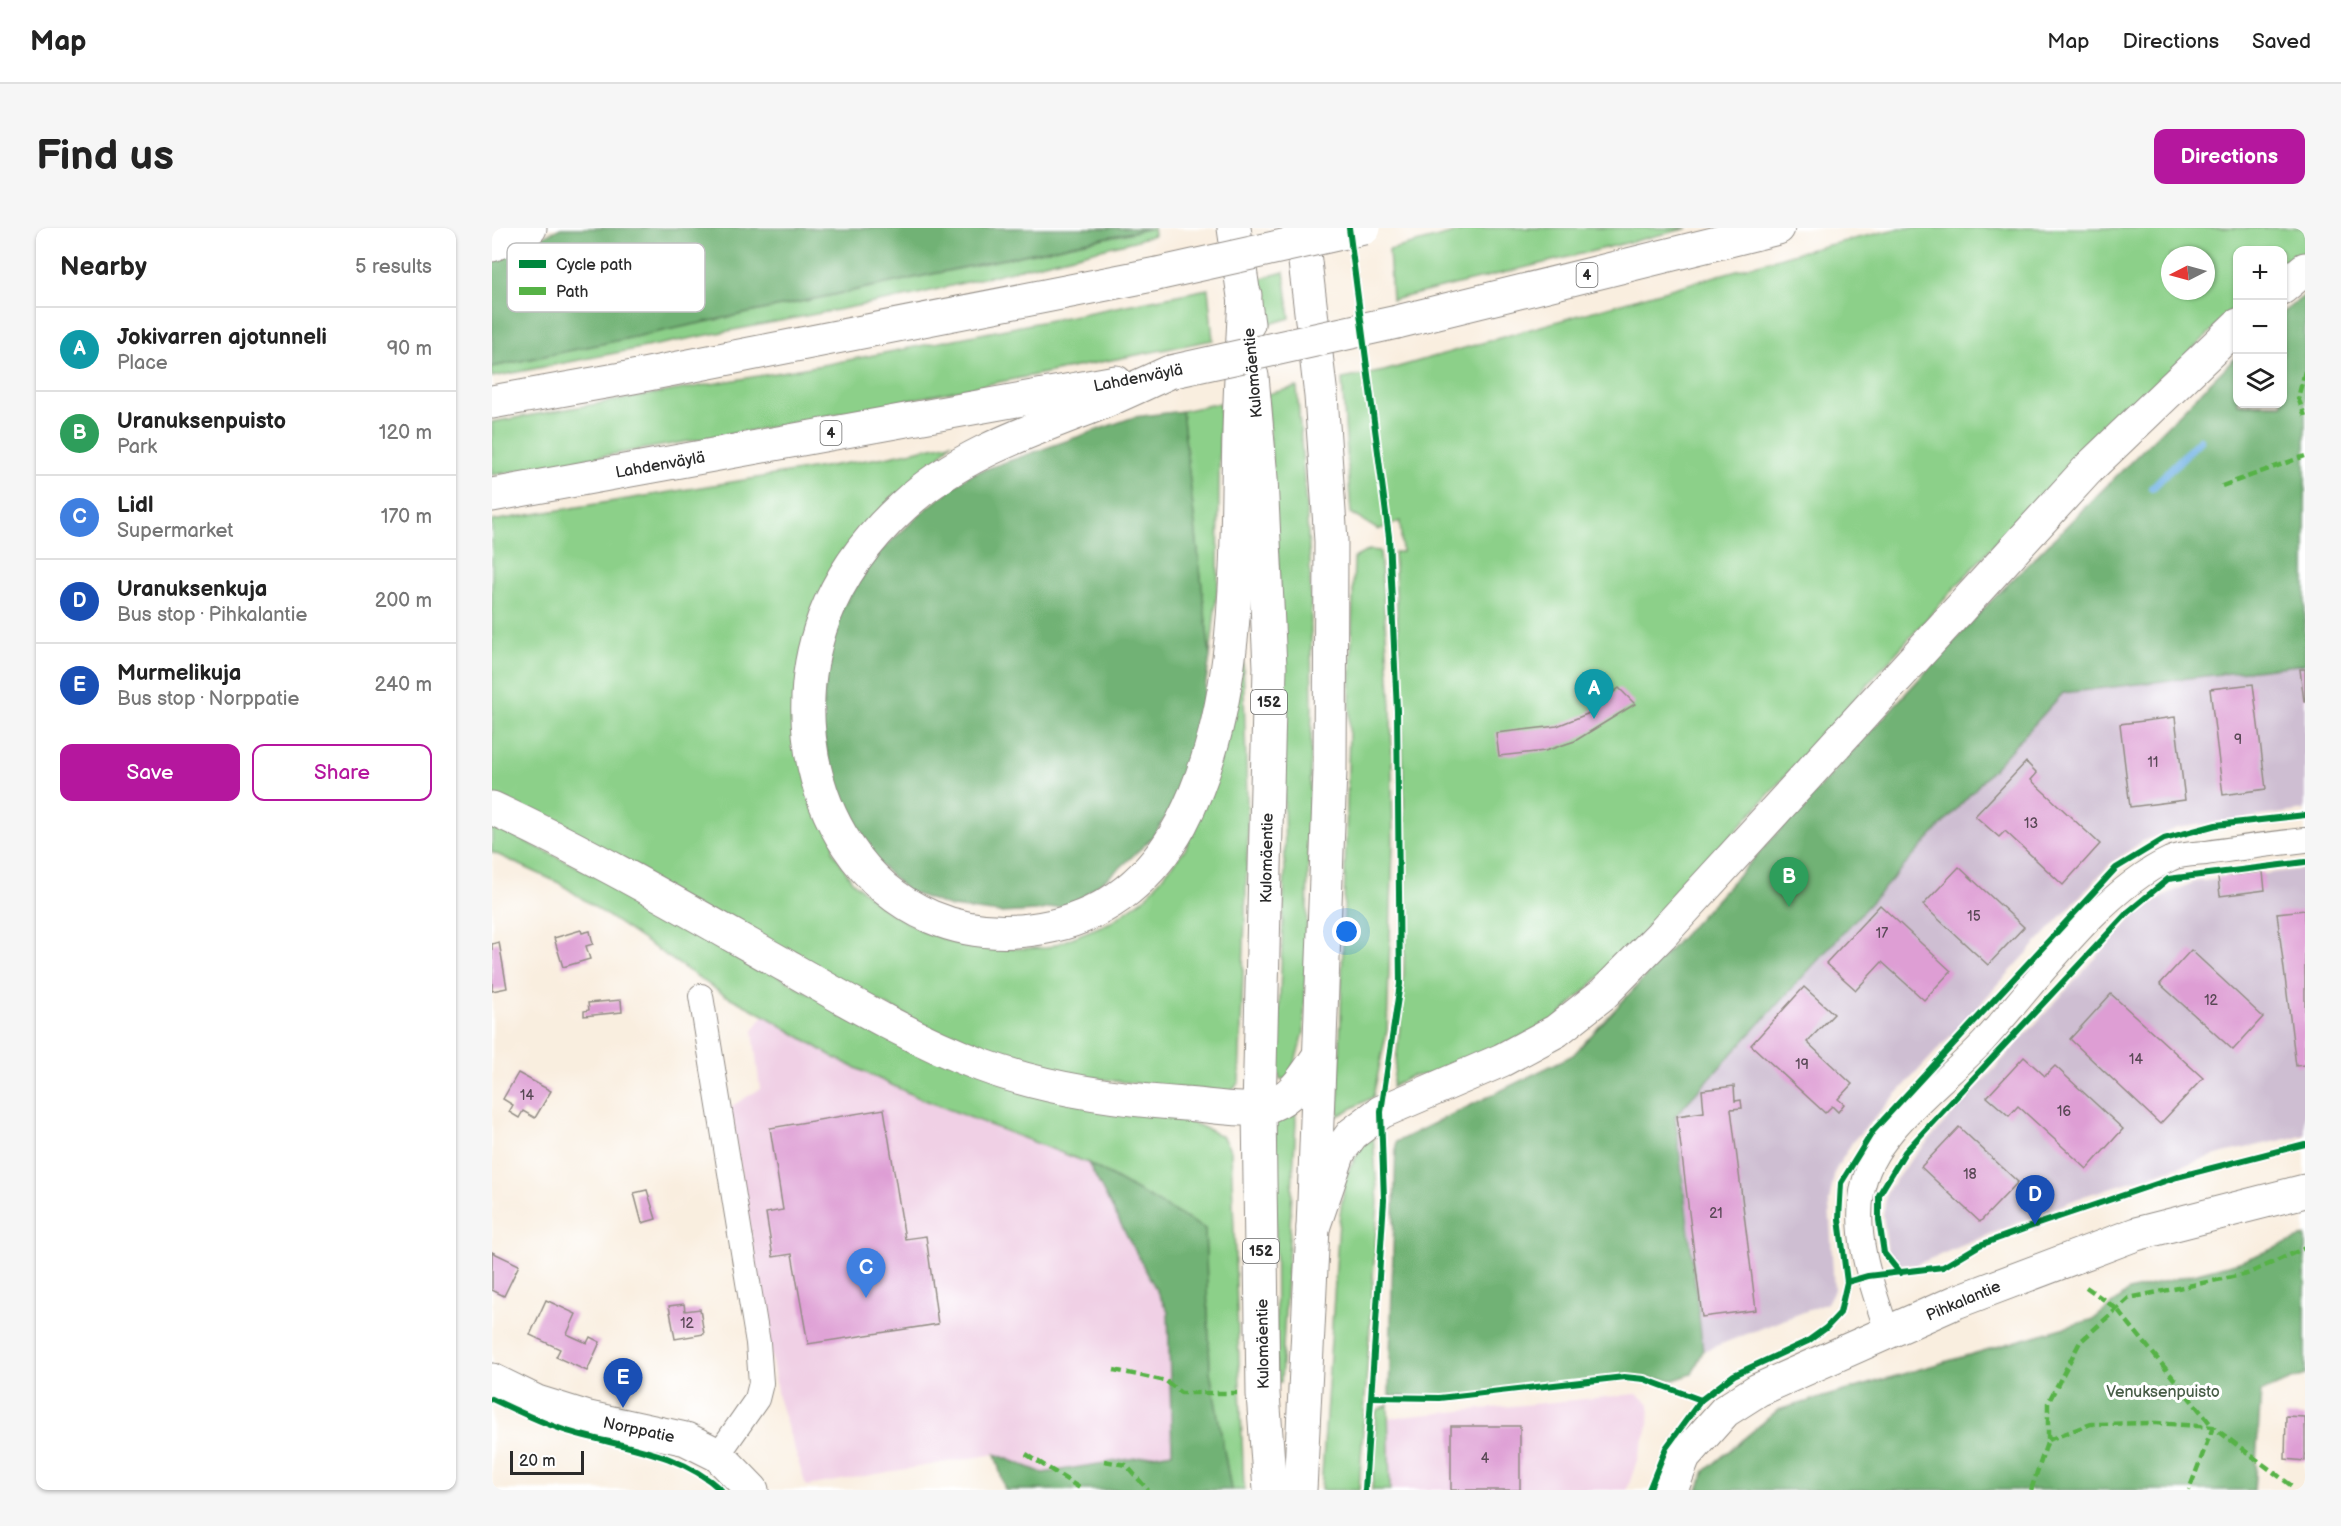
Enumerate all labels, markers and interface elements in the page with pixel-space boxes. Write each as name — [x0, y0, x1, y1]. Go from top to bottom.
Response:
text: Map — [30, 25, 86, 58]
text: Map — [2047, 29, 2090, 54]
text: Directions — [2123, 29, 2219, 54]
text: Saved — [2252, 29, 2311, 54]
button: Directions — [2154, 129, 2305, 184]
text: Find us — [36, 131, 174, 182]
legend — [507, 243, 705, 312]
north arrow — [2161, 246, 2215, 300]
map controls — [2233, 246, 2287, 408]
button: + — [2233, 246, 2287, 300]
text: Nearby — [60, 252, 147, 283]
text: 5 results — [355, 255, 432, 279]
text: Cycle path — [556, 256, 632, 275]
road number: 4 — [1576, 263, 1598, 287]
text: Path — [556, 283, 588, 302]
button: − — [2233, 300, 2287, 354]
text: Jokivarren ajotunneli — [117, 324, 327, 351]
street label: Kulomäentie — [1240, 327, 1267, 419]
text: A — [73, 337, 86, 361]
text: 90 m — [387, 337, 432, 361]
text: Place — [117, 351, 168, 375]
button: layers — [2233, 354, 2287, 408]
street label: Lahdenväylä — [1092, 361, 1185, 396]
text: Uranuksenpuisto — [117, 408, 286, 435]
text: B — [72, 421, 87, 445]
text: 120 m — [379, 421, 432, 445]
road number: 4 — [820, 421, 842, 445]
text: Park — [117, 435, 157, 459]
street label: Lahdenväylä — [614, 448, 707, 483]
text: Lidl — [117, 492, 153, 519]
text: C — [72, 505, 87, 529]
text: 170 m — [381, 505, 432, 529]
text: Supermarket — [117, 519, 233, 543]
text: Uranuksenkuja — [117, 576, 267, 603]
text: D — [73, 589, 86, 613]
text: 200 m — [375, 589, 432, 613]
text: Bus stop · Pihkalantie — [117, 603, 307, 627]
text: Murmelikuja — [117, 660, 241, 687]
pin: A — [1574, 670, 1614, 719]
text: E — [73, 673, 86, 697]
text: 240 m — [375, 673, 432, 697]
text: Bus stop · Norppatie — [117, 687, 299, 711]
road number: 152 — [1251, 690, 1287, 714]
house number: 9 — [2234, 731, 2242, 748]
button: Save — [60, 744, 240, 801]
button: Share — [252, 744, 432, 801]
house number: 11 — [2148, 754, 2158, 771]
street label: Kulomäentie — [1257, 812, 1278, 903]
house number: 13 — [2024, 815, 2038, 832]
pin: B — [1770, 858, 1808, 907]
house number: 15 — [1967, 908, 1981, 925]
your location — [1332, 917, 1361, 946]
house number: 17 — [1876, 925, 1888, 942]
house number: 12 — [2204, 992, 2219, 1009]
house number: 14 — [2129, 1051, 2143, 1068]
house number: 19 — [1795, 1056, 1809, 1073]
house number: 14 — [520, 1087, 534, 1104]
house number: 16 — [2057, 1103, 2071, 1120]
house number: 18 — [1963, 1166, 1977, 1183]
pin: D — [2016, 1176, 2054, 1225]
house number: 21 — [1709, 1205, 1723, 1222]
road number: 152 — [1243, 1239, 1279, 1263]
pin: C — [846, 1248, 886, 1298]
street label: Pihkalantie — [1924, 1277, 2004, 1326]
street label: Kulomäentie — [1253, 1298, 1274, 1389]
house number: 12 — [680, 1315, 695, 1332]
pin: E — [604, 1358, 642, 1408]
park label: Venuksenpuisto — [2106, 1383, 2220, 1402]
street label: Norppatie — [601, 1414, 677, 1447]
scale bar — [510, 1448, 584, 1476]
house number: 4 — [1481, 1450, 1490, 1467]
text: 20 m — [519, 1452, 555, 1471]

